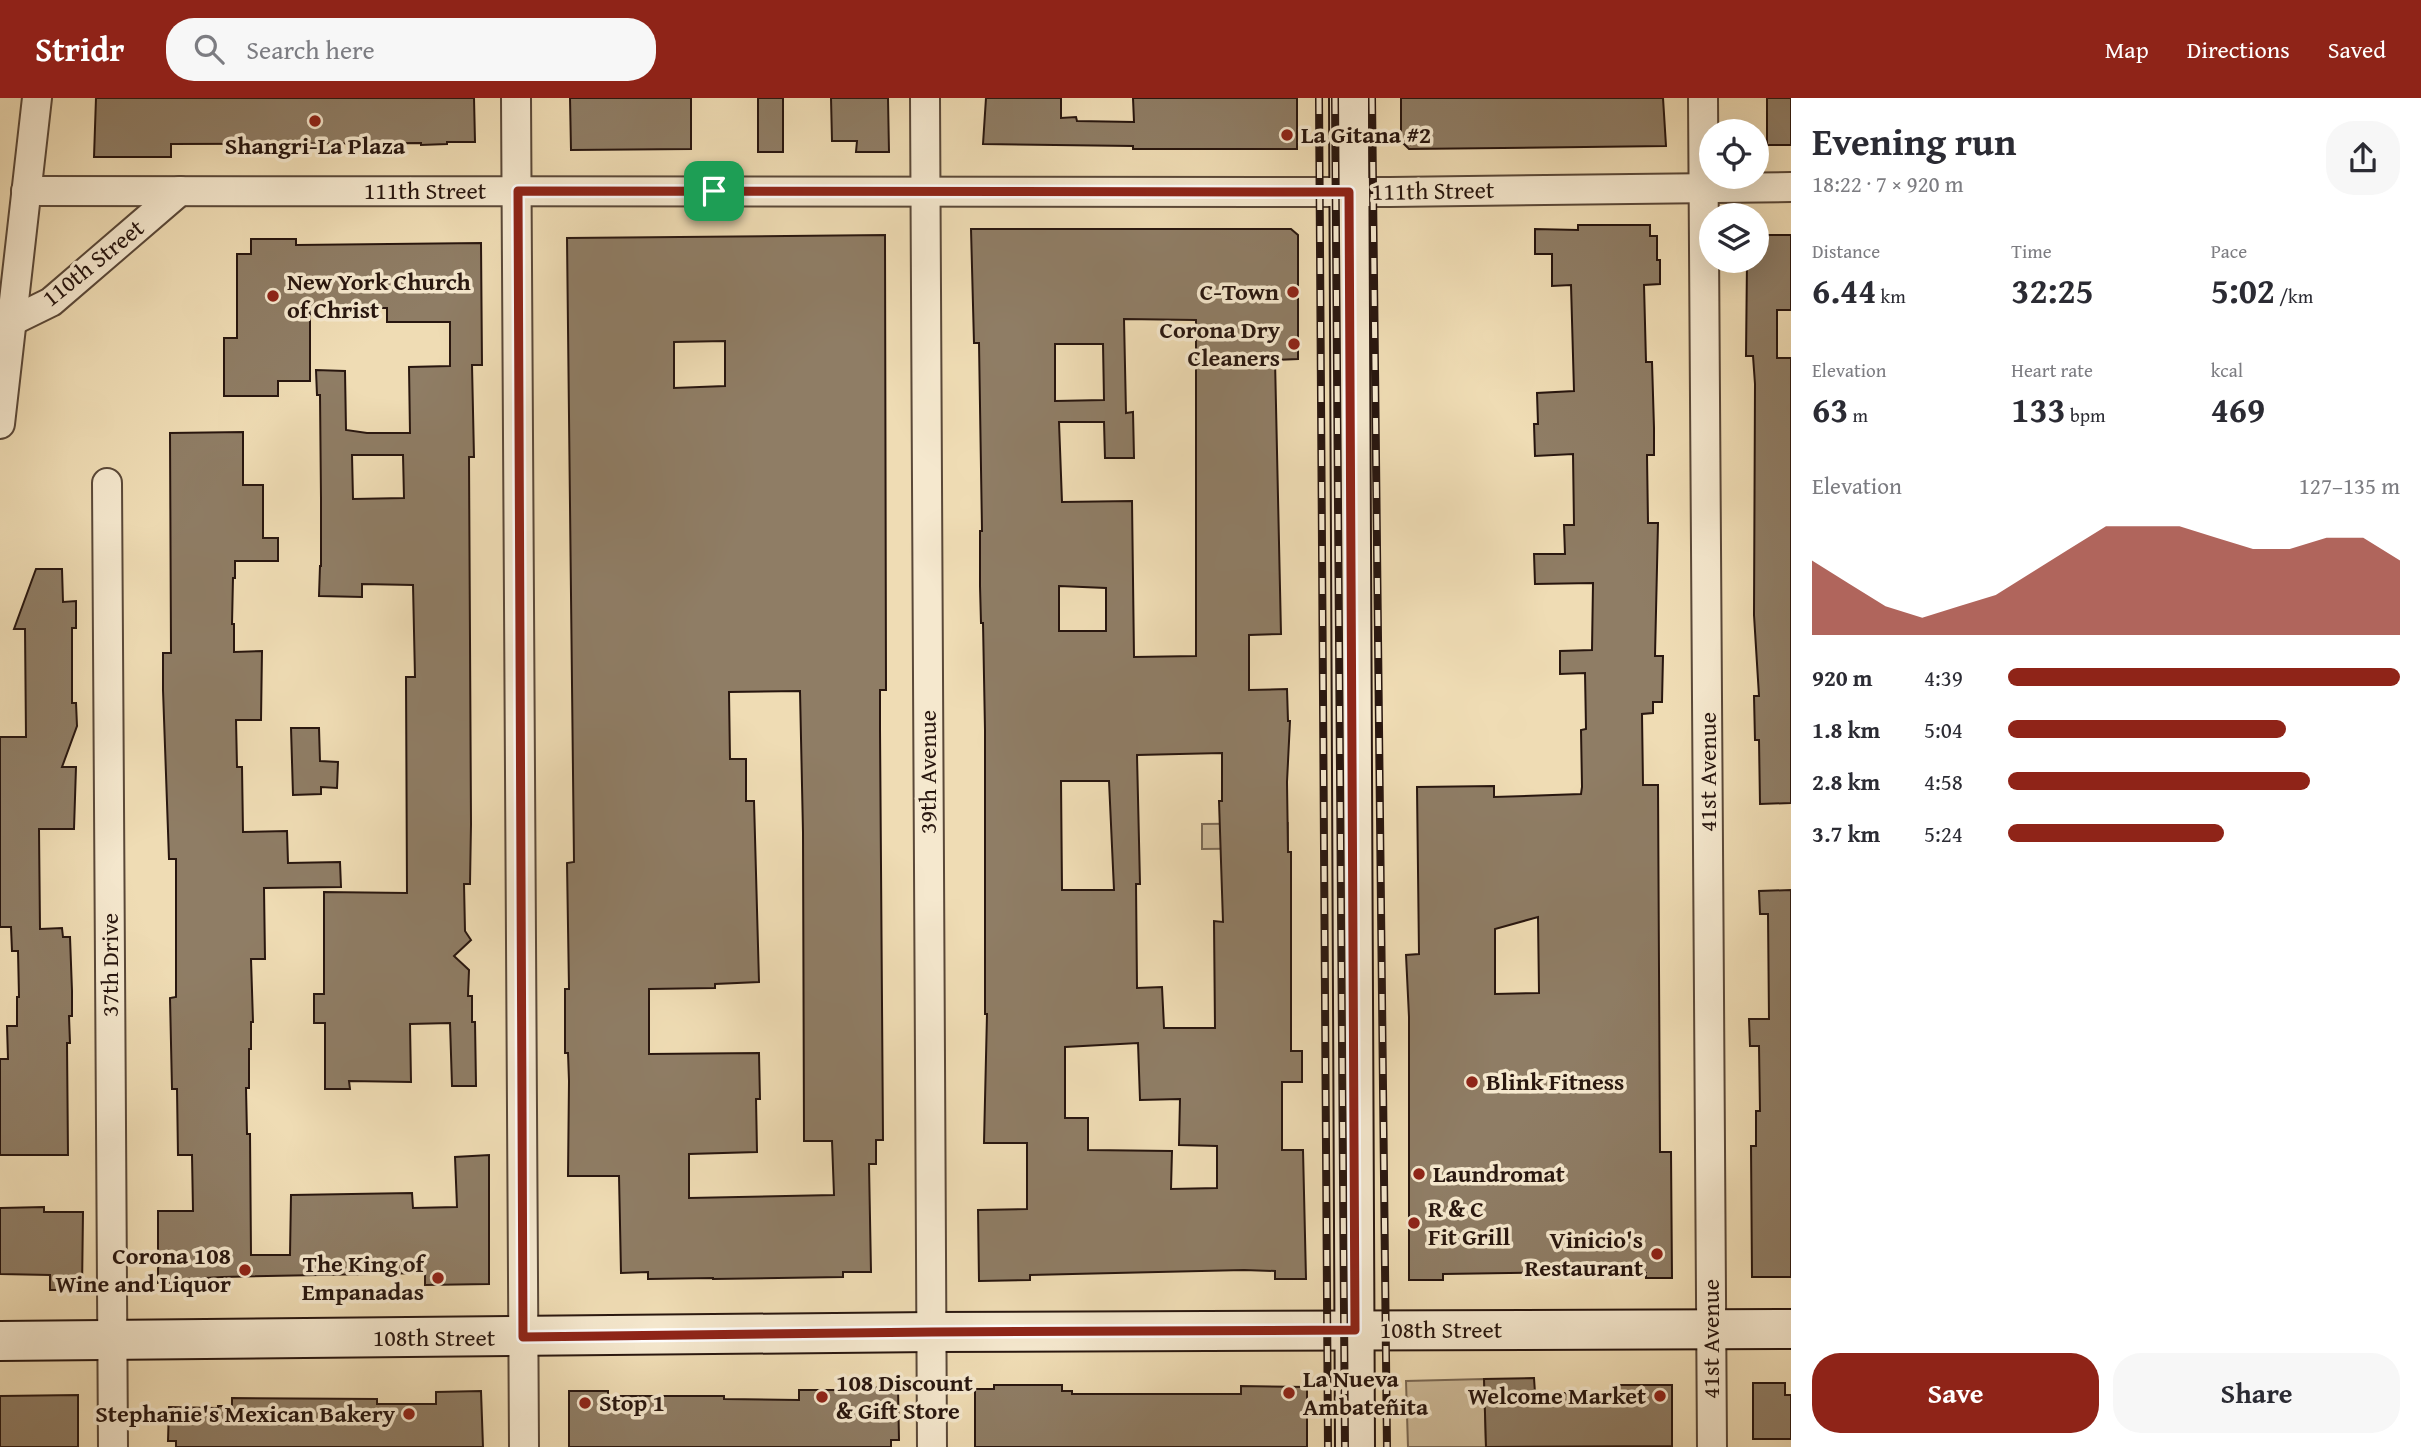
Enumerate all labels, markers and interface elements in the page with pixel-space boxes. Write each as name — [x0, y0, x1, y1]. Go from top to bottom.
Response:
search box — [166, 18, 656, 81]
text: Stridr — [35, 25, 124, 73]
icon: search — [190, 30, 228, 68]
text: Search here — [246, 30, 375, 69]
text: Map — [2105, 32, 2149, 67]
text: Directions — [2187, 32, 2290, 67]
text: Saved — [2328, 32, 2386, 67]
marker: Shangri-La Plaza — [307, 113, 323, 129]
text: Evening run — [1812, 113, 2016, 169]
place label: La Gitana #2 — [1301, 117, 1431, 152]
map controls — [1699, 119, 1769, 273]
button: locate — [1699, 119, 1769, 189]
button: share — [2326, 121, 2400, 195]
marker: La Gitana #2 — [1279, 127, 1295, 143]
place label: Shangri-La Plaza — [225, 128, 406, 163]
pin — [684, 161, 744, 221]
text: 18:22 · 7 × 920 m — [1812, 167, 1964, 200]
icon: arrive — [695, 172, 733, 210]
street label: 111th Street — [1371, 172, 1495, 209]
street label: 111th Street — [364, 173, 487, 208]
button: layers — [1699, 203, 1769, 273]
street label: 110th Street — [34, 210, 152, 315]
text: Distance — [1812, 237, 1880, 265]
text: Time — [2011, 237, 2052, 265]
text: Pace — [2211, 237, 2247, 265]
place label: New York Church of Christ — [287, 264, 471, 327]
text: 6.44 — [1812, 265, 1876, 316]
text: 32:25 — [2011, 265, 2094, 316]
text: 5:02 — [2211, 265, 2275, 316]
place label: C-Town — [1200, 274, 1279, 309]
text: km — [1876, 282, 1906, 310]
text: /km — [2275, 282, 2313, 310]
marker: C-Town — [1285, 284, 1301, 300]
marker: New York Church of Christ — [265, 288, 281, 304]
place label: Corona Dry Cleaners — [1159, 312, 1281, 375]
marker: Corona Dry Cleaners — [1286, 336, 1302, 352]
text: Elevation — [1812, 356, 1886, 384]
text: Heart rate — [2011, 356, 2093, 384]
text: kcal — [2211, 356, 2243, 384]
text: 63 — [1812, 384, 1848, 435]
text: 133 — [2011, 384, 2066, 435]
text: 469 — [2211, 384, 2265, 435]
text: m — [1848, 401, 1868, 429]
text: bpm — [2066, 401, 2106, 429]
text: Elevation — [1812, 469, 1902, 502]
text: 127–135 m — [2299, 469, 2400, 502]
text: 920 m — [1812, 661, 1873, 694]
text: 4:39 — [1924, 661, 1963, 694]
street label: 39th Avenue — [910, 710, 945, 834]
street label: 41st Avenue — [1690, 712, 1725, 832]
text: 1.8 km — [1812, 713, 1880, 746]
text: 5:04 — [1924, 713, 1963, 746]
text: 2.8 km — [1812, 765, 1880, 798]
text: 4:58 — [1924, 765, 1963, 798]
text: 3.7 km — [1812, 817, 1880, 850]
text: 5:24 — [1924, 817, 1963, 850]
street label: 37th Drive — [92, 913, 127, 1017]
place label: Blink Fitness — [1486, 1064, 1624, 1099]
marker: Blink Fitness — [1464, 1074, 1480, 1090]
place label: Laundromat — [1433, 1156, 1565, 1191]
marker: Laundromat — [1411, 1166, 1427, 1182]
place label: R & C Fit Grill — [1428, 1191, 1511, 1254]
marker: R & C Fit Grill — [1406, 1215, 1422, 1231]
place label: Vinicio's Restaurant — [1525, 1222, 1643, 1285]
place label: Corona 108 Wine and Liquor — [55, 1238, 231, 1301]
place label: The King of Empanadas — [302, 1246, 427, 1309]
marker: Vinicio's Restaurant — [1649, 1246, 1665, 1262]
marker: Corona 108 Wine and Liquor — [237, 1262, 253, 1278]
marker: The King of Empanadas — [430, 1270, 446, 1286]
street label: 41st Avenue — [1693, 1279, 1728, 1399]
street label: 108th Street — [1380, 1312, 1503, 1347]
street label: 108th Street — [373, 1320, 496, 1355]
button: Save — [1812, 1353, 2099, 1433]
button: Share — [2113, 1353, 2400, 1433]
place label: La Nueva Ambateñita — [1303, 1361, 1429, 1424]
place label: 108 Discount & Gift Store — [836, 1365, 973, 1428]
place label: Welcome Market — [1468, 1378, 1646, 1413]
place label: Stop 1 — [599, 1385, 665, 1420]
marker: La Nueva Ambateñita — [1281, 1385, 1297, 1401]
marker: Welcome Market — [1652, 1388, 1668, 1404]
marker: 108 Discount & Gift Store — [814, 1389, 830, 1405]
marker: Stop 1 — [577, 1395, 593, 1411]
place label: Stephanie's Mexican Bakery — [95, 1396, 396, 1431]
marker: Stephanie's Mexican Bakery — [401, 1406, 417, 1422]

